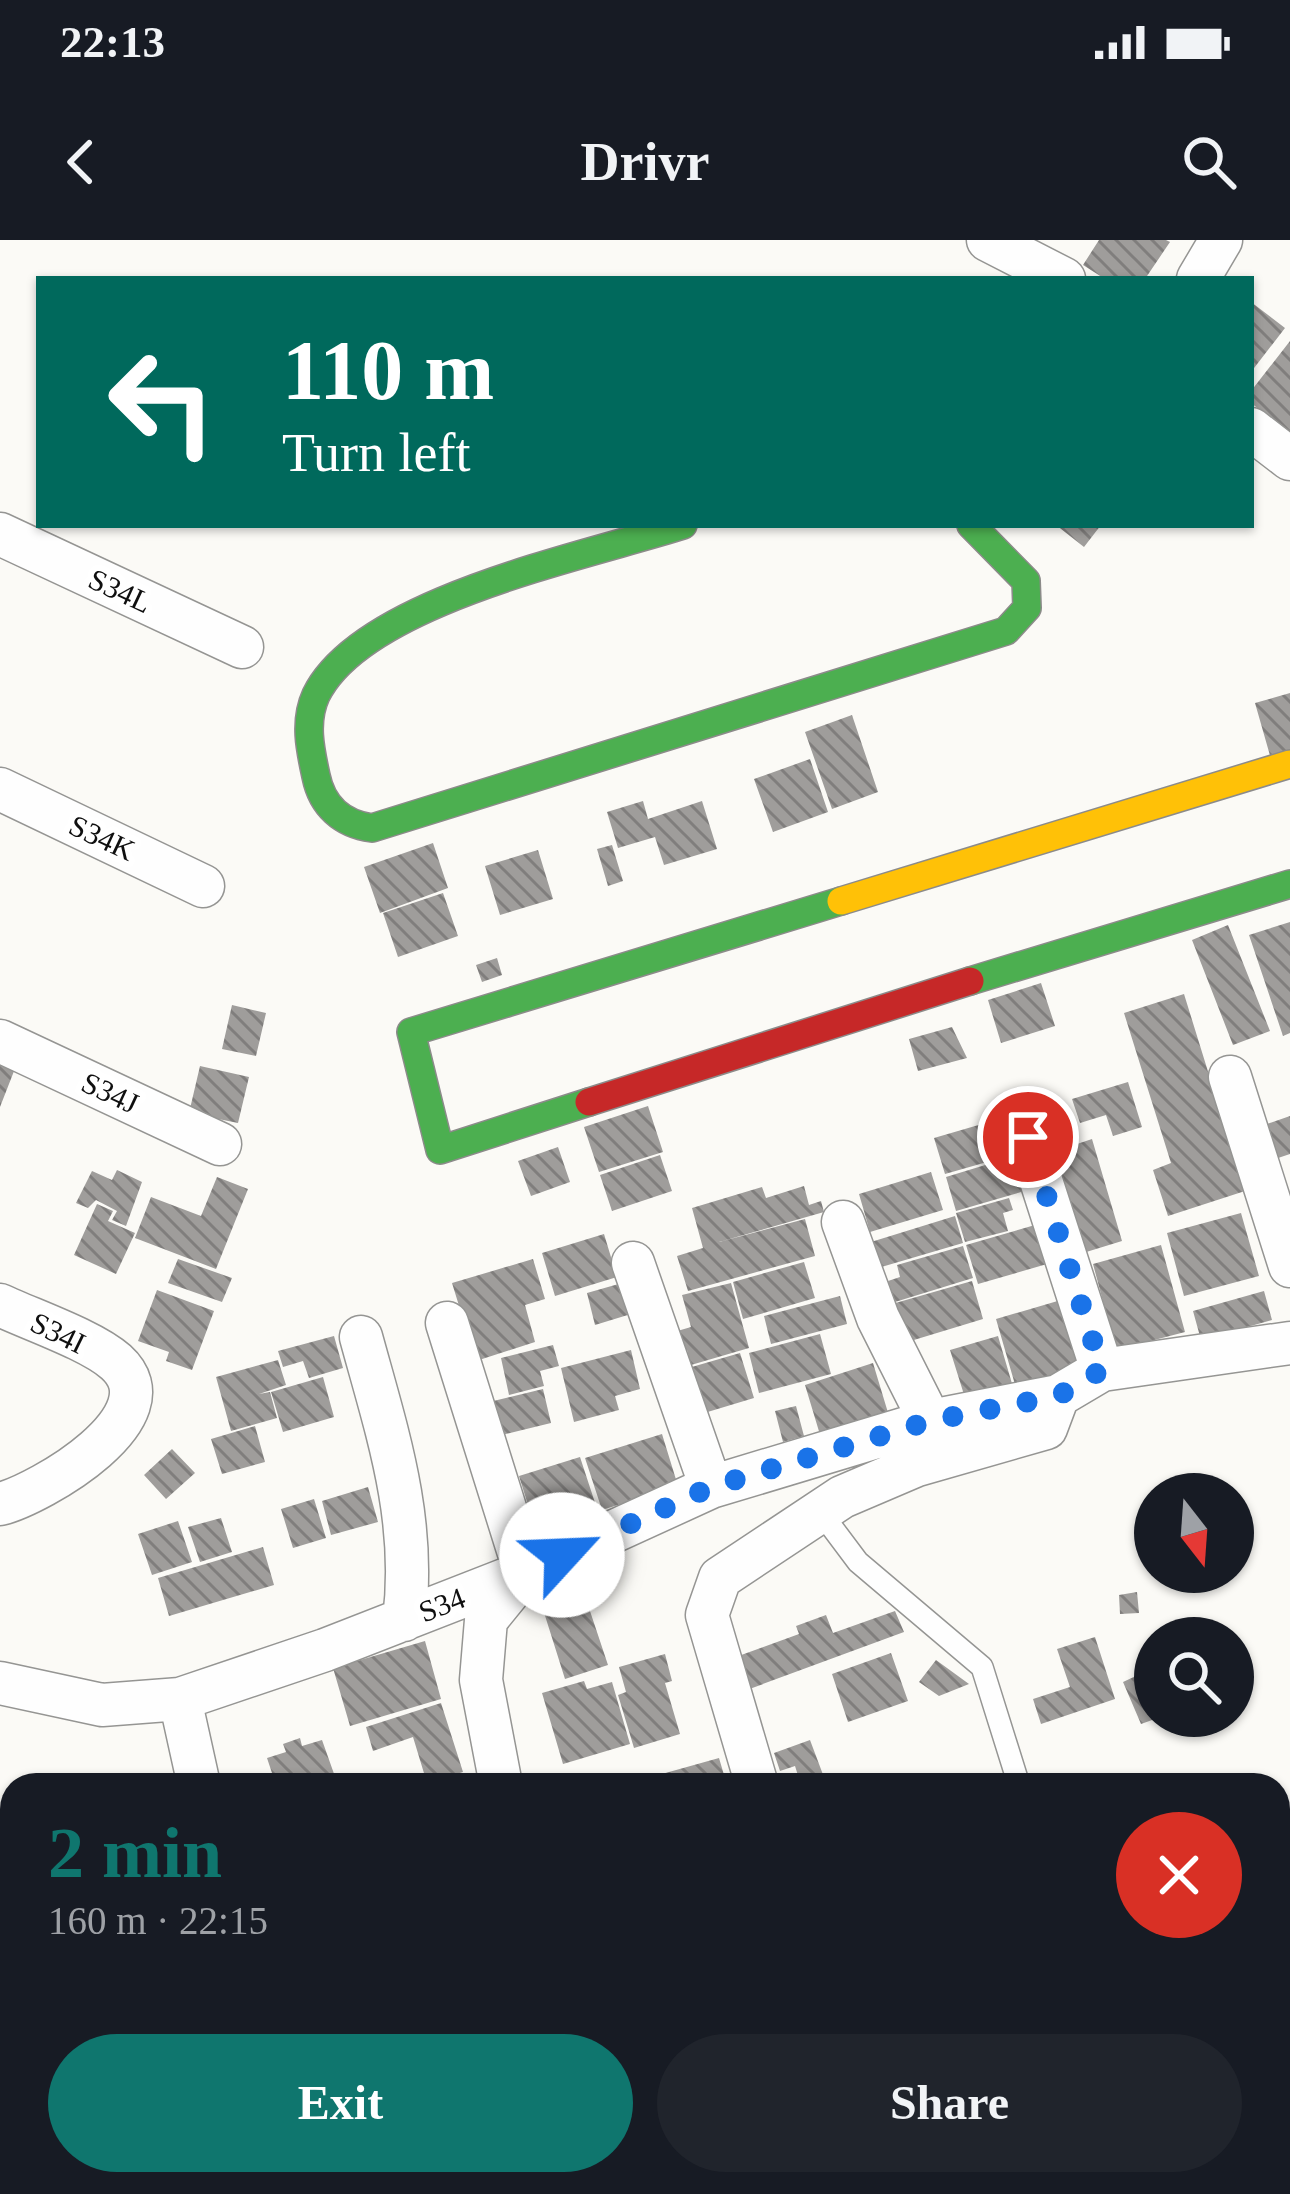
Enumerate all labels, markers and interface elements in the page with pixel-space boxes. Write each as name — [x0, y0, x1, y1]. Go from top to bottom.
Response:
text: 22:13 — [60, 17, 165, 67]
icon: back — [48, 129, 114, 195]
icon: search — [1176, 129, 1242, 195]
text: Drivr — [581, 132, 709, 192]
icon: left — [84, 324, 240, 480]
text: 110 m — [282, 324, 494, 417]
text: Turn left — [282, 423, 471, 483]
street label: S34L — [84, 562, 157, 619]
street label: S34K — [64, 808, 140, 867]
street label: S34J — [77, 1065, 144, 1120]
pin — [977, 1086, 1079, 1188]
icon: arrive — [995, 1104, 1061, 1170]
street label: S34I — [26, 1305, 91, 1360]
north arrow — [1134, 1473, 1254, 1593]
map controls — [1134, 1473, 1254, 1737]
position arrow — [499, 1492, 625, 1618]
street label: S34 — [414, 1581, 470, 1628]
button: search — [1134, 1617, 1254, 1737]
button: close — [1116, 1812, 1242, 1938]
text: 2 min — [48, 1813, 222, 1893]
text: 160 m · 22:15 — [48, 1899, 268, 1942]
button: Exit — [48, 2034, 633, 2172]
button: Share — [657, 2034, 1242, 2172]

